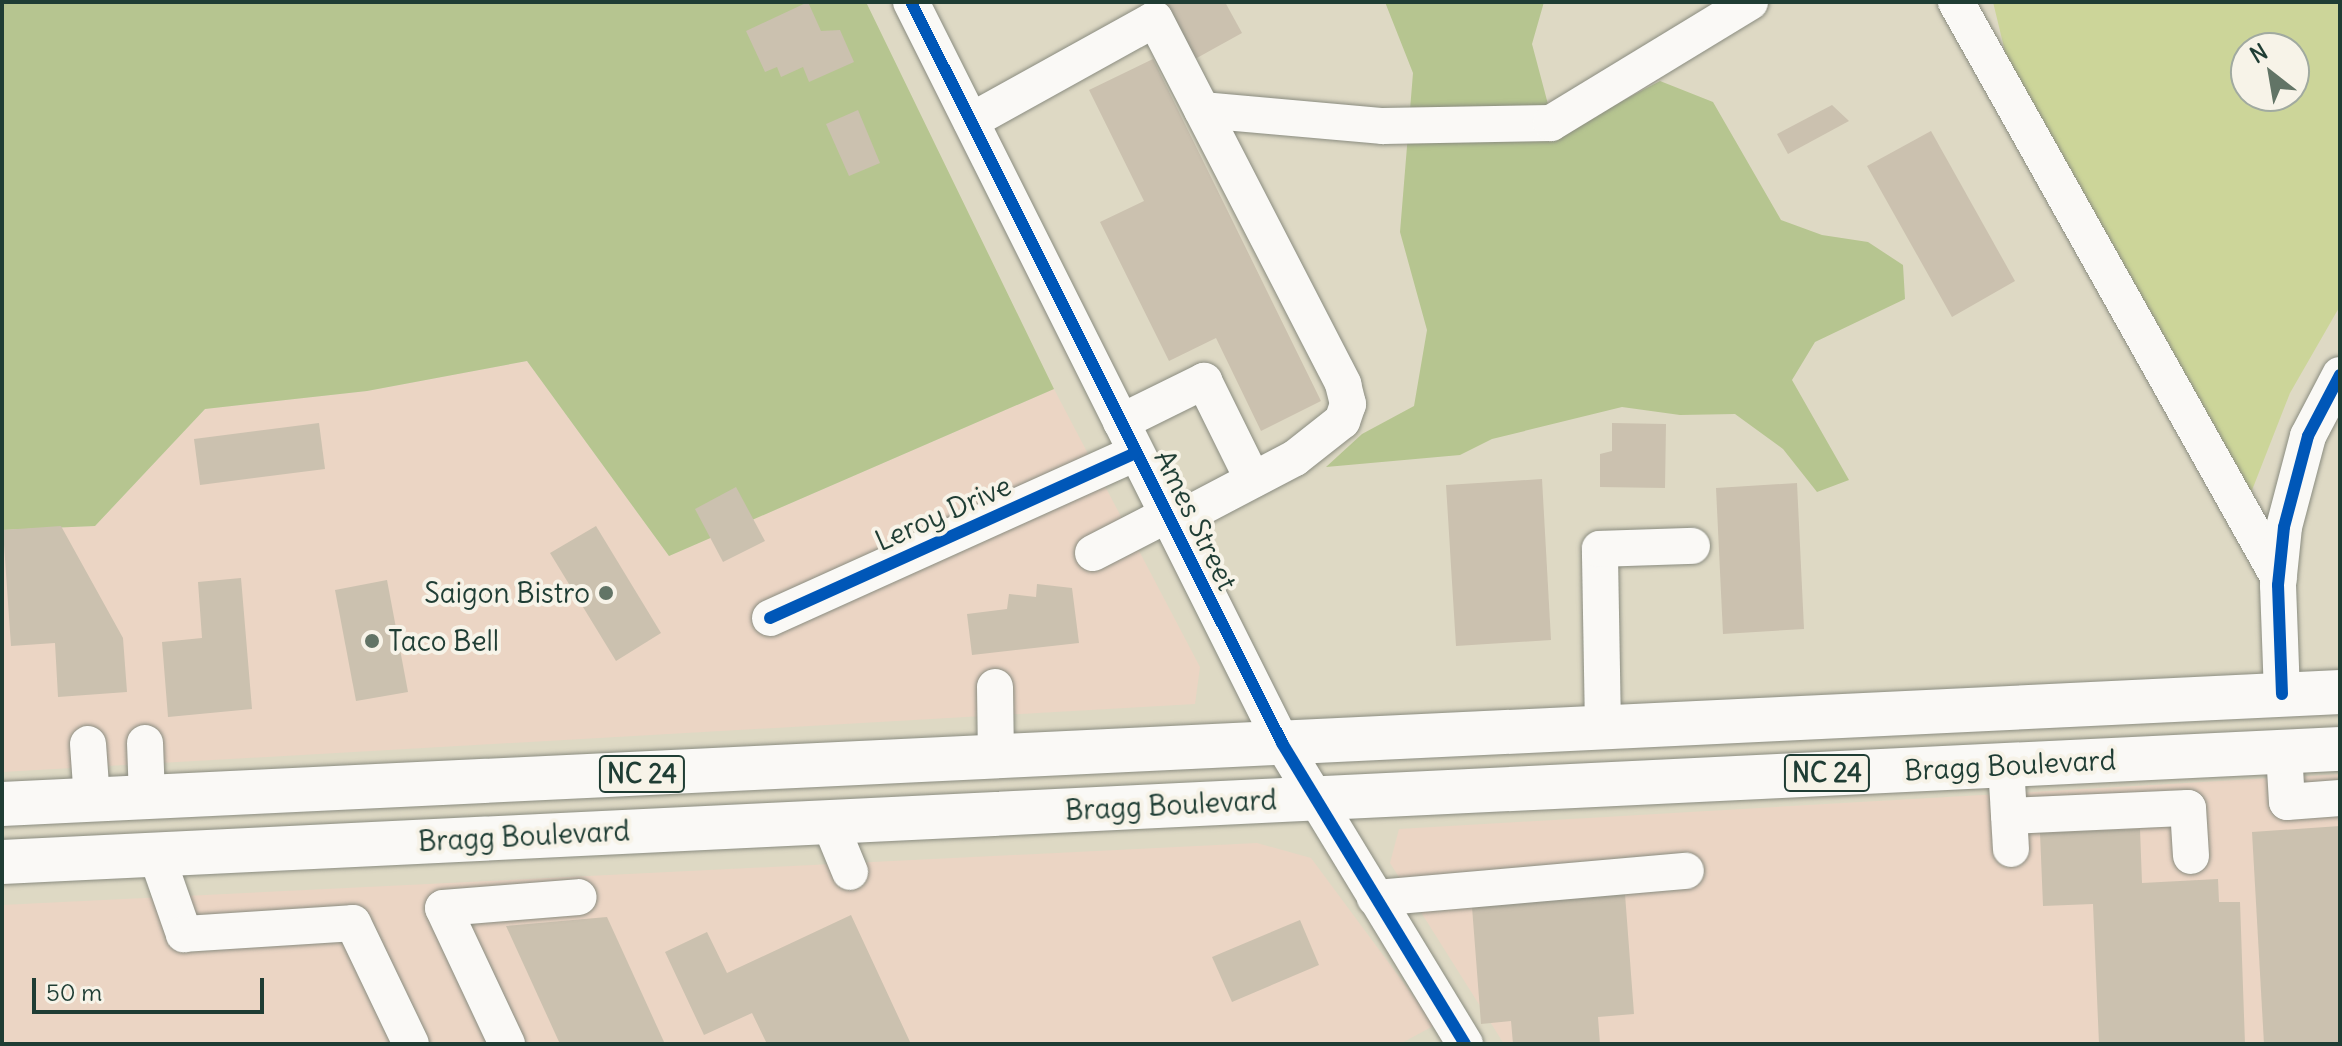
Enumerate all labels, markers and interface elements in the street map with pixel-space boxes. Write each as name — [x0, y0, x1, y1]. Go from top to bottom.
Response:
north arrow — [2230, 32, 2310, 112]
text: N — [2245, 37, 2272, 69]
street label: Ames Street — [1148, 444, 1244, 596]
street label: Leroy Drive — [870, 468, 1016, 558]
place label: Saigon Bistro — [424, 576, 590, 610]
marker: Saigon Bistro — [597, 584, 615, 602]
place label: Taco Bell — [388, 624, 499, 658]
marker: Taco Bell — [363, 632, 381, 650]
street label: Bragg Boulevard — [1903, 743, 2117, 787]
road number: NC 24 — [1783, 751, 1871, 795]
road number: NC 24 — [598, 752, 686, 796]
street label: Bragg Boulevard — [1064, 783, 1278, 827]
street label: Bragg Boulevard — [417, 814, 631, 858]
scale bar — [36, 962, 268, 1012]
text: 50 m — [46, 977, 102, 1007]

